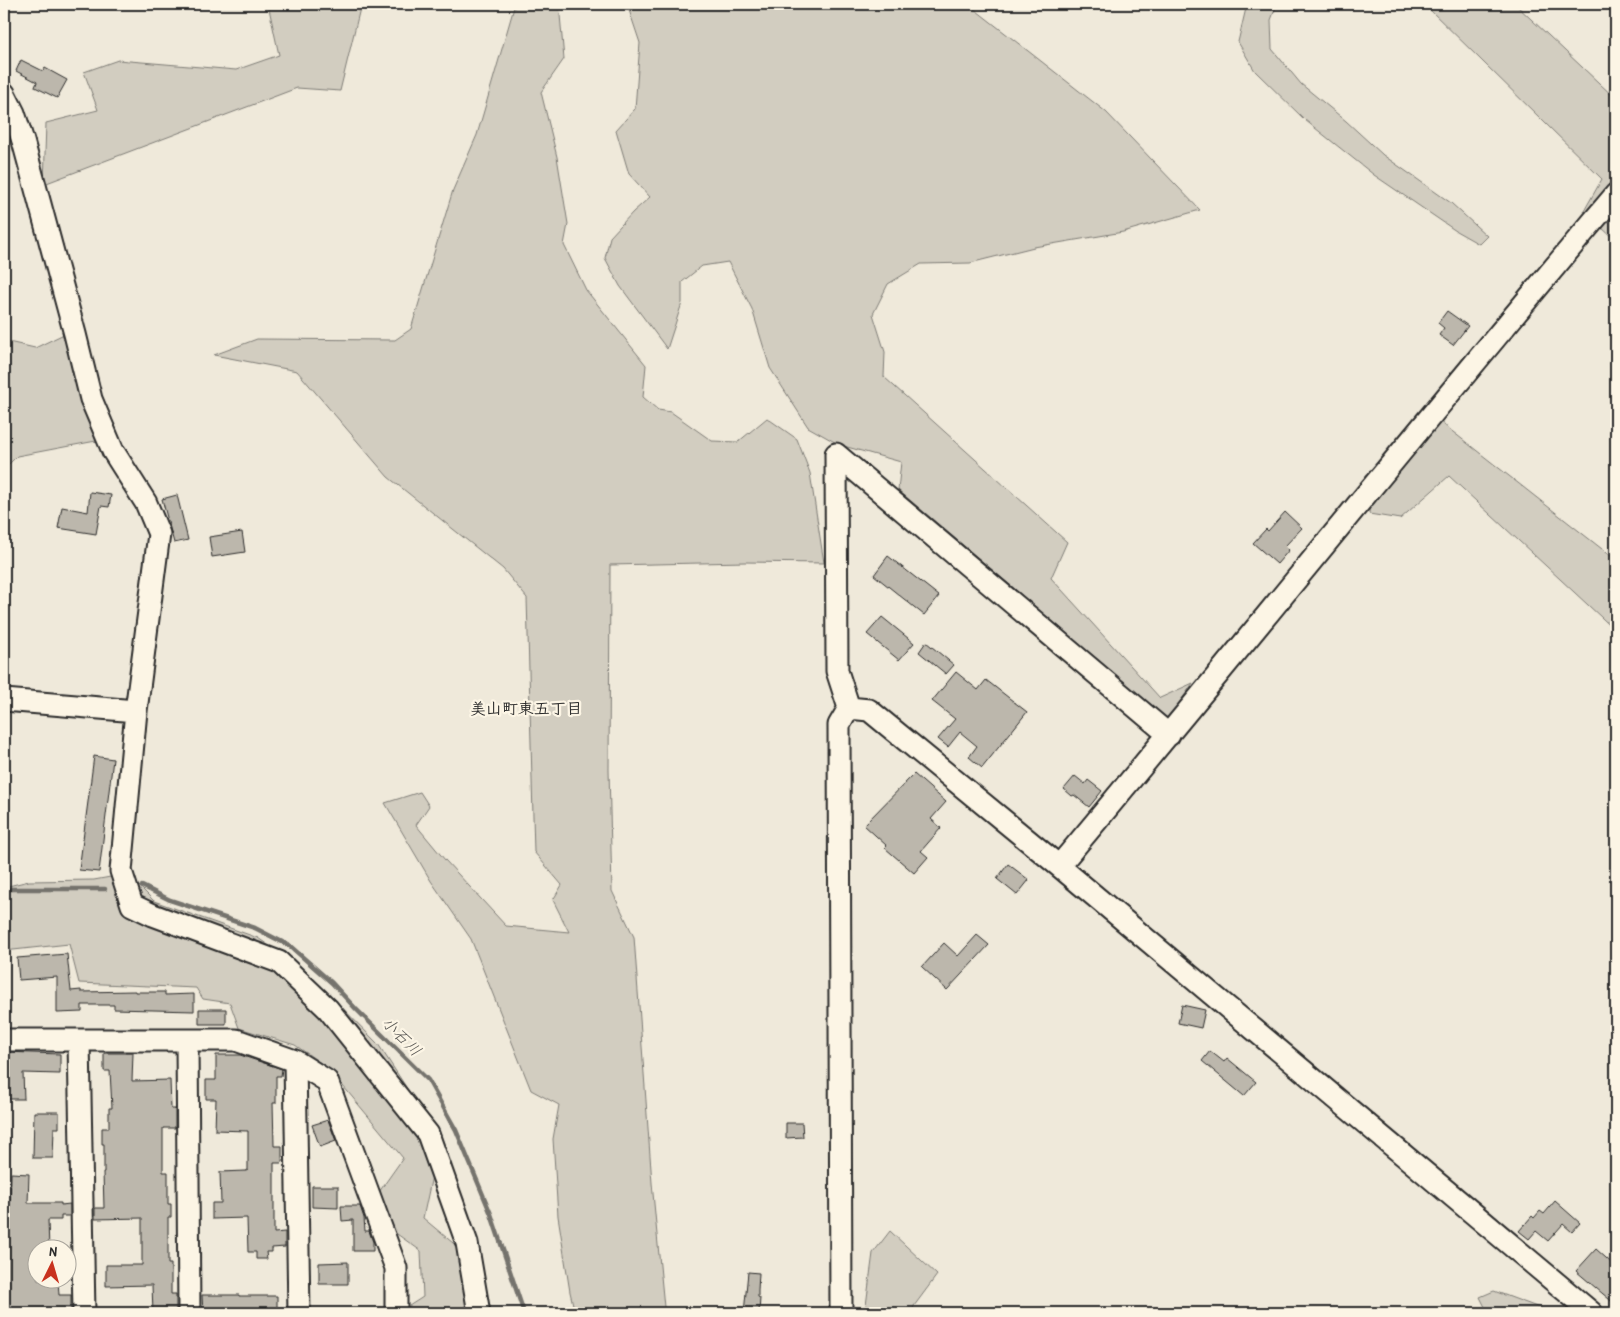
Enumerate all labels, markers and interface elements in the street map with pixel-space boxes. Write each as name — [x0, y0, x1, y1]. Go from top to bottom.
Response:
district label: 美山町東五丁目 — [470, 697, 582, 719]
water label: 小石川 — [377, 1011, 427, 1061]
north arrow — [28, 1240, 78, 1290]
text: N — [49, 1241, 58, 1260]

